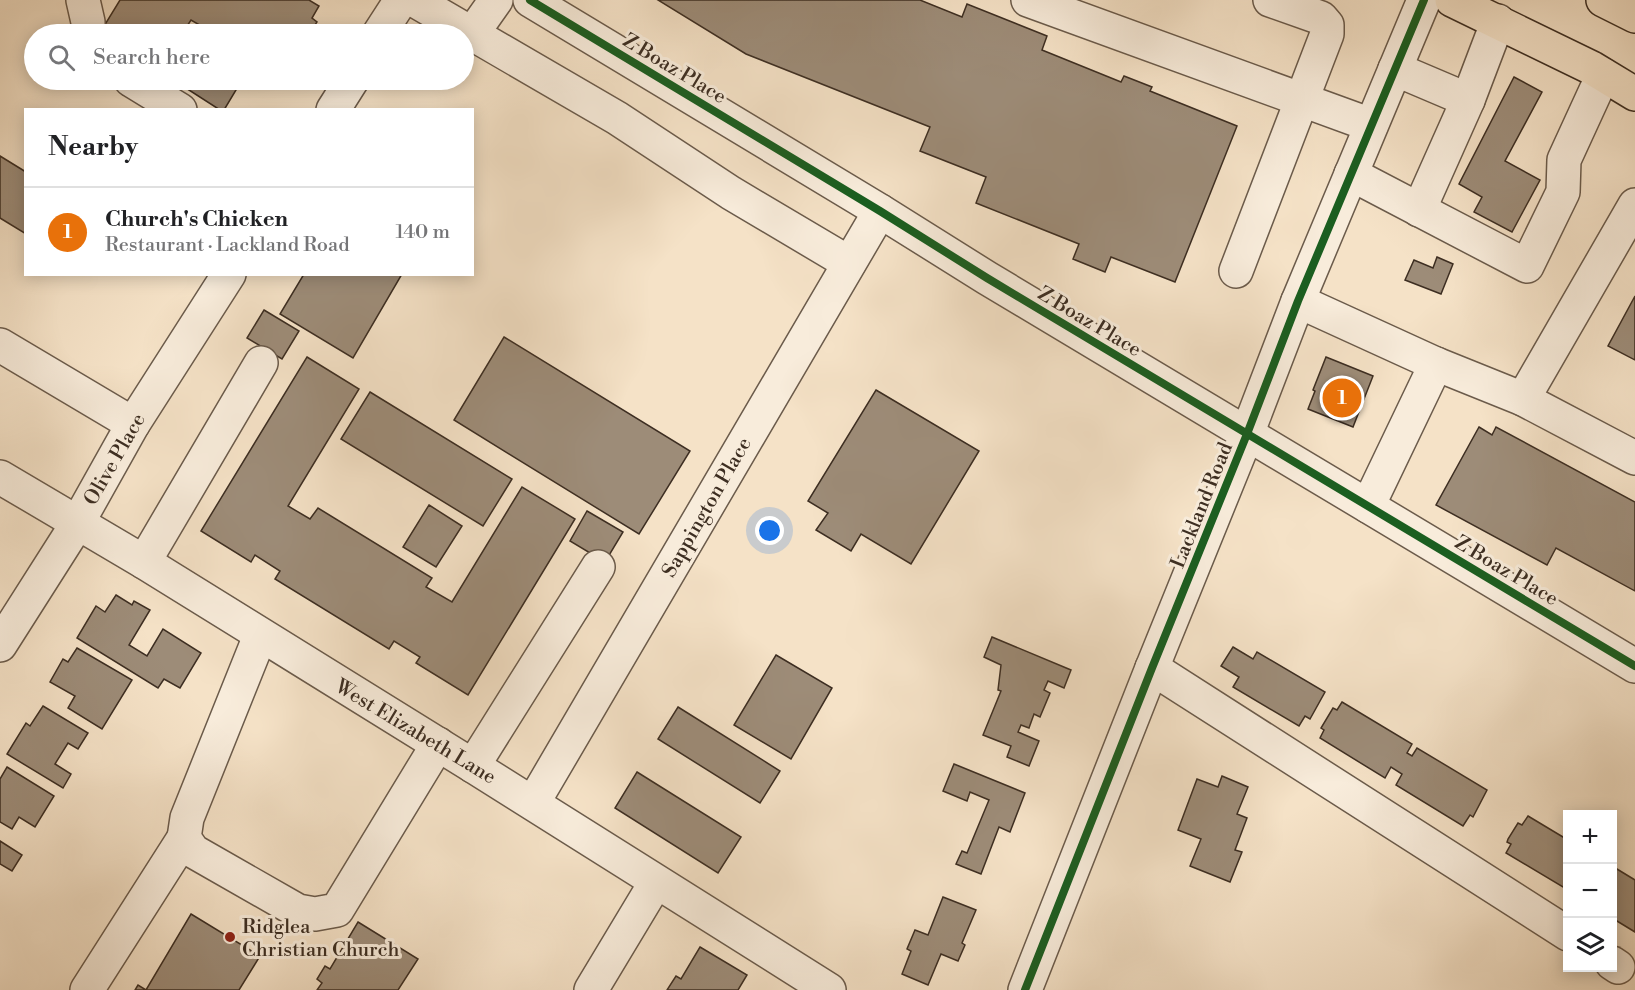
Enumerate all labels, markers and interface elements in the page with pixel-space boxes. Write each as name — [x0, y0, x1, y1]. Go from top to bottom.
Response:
search box — [24, 24, 474, 90]
street label: Z Boaz Place — [618, 29, 730, 110]
icon: search — [45, 41, 78, 74]
text: Search here — [93, 44, 210, 71]
text: Nearby — [48, 131, 138, 163]
text: Church's Chicken — [105, 206, 288, 233]
text: 1 — [63, 220, 72, 245]
text: 140 m — [395, 220, 450, 245]
text: Restaurant · Lackland Road — [105, 233, 350, 258]
street label: Z Boaz Place — [1033, 282, 1145, 363]
pin: 1 — [1322, 376, 1362, 420]
street label: Olive Place — [79, 409, 152, 510]
street label: Sappington Place — [657, 433, 758, 582]
street label: Lackland Road — [1166, 438, 1239, 572]
your location — [755, 516, 784, 545]
street label: Z Boaz Place — [1450, 531, 1562, 612]
street label: West Elizabeth Lane — [329, 674, 500, 790]
map controls — [1563, 810, 1617, 972]
button: + — [1563, 810, 1617, 864]
button: − — [1563, 864, 1617, 918]
place label: Ridglea Christian Church — [242, 915, 399, 963]
button: layers — [1563, 918, 1617, 972]
marker: Ridglea Christian Church — [223, 930, 237, 944]

